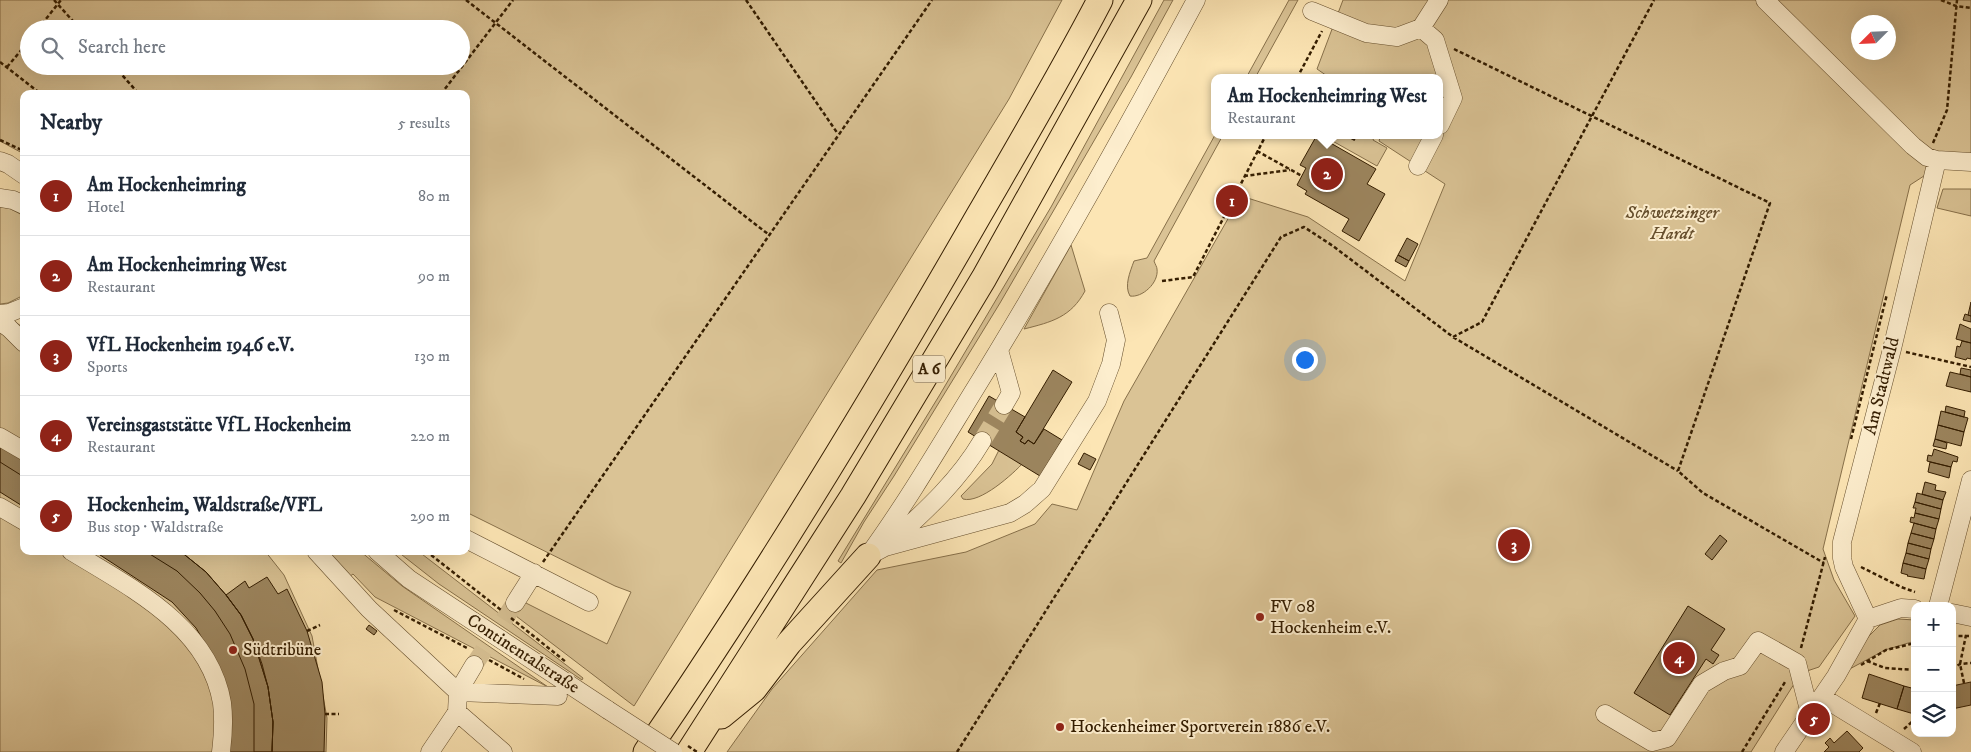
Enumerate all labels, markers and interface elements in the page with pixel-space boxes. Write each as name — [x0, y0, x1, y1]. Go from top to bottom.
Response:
north arrow — [1851, 15, 1896, 60]
search box — [20, 20, 470, 75]
icon: search — [38, 34, 66, 62]
text: Search here — [78, 36, 166, 59]
popup — [1211, 74, 1443, 139]
text: Am Hockenheimring West — [1227, 85, 1427, 108]
text: Restaurant — [1227, 108, 1296, 128]
text: Nearby — [40, 110, 102, 136]
text: 5 results — [398, 113, 450, 133]
pin: 2 — [1311, 155, 1343, 193]
text: Am Hockenheimring — [87, 174, 246, 197]
pin: 1 — [1216, 182, 1248, 220]
text: 1 — [53, 186, 59, 206]
text: 80 m — [418, 186, 450, 206]
text: Hotel — [87, 197, 125, 217]
park label: Schwetzinger Hardt — [1624, 202, 1720, 245]
text: Am Hockenheimring West — [87, 254, 287, 277]
text: 2 — [52, 266, 60, 286]
text: 90 m — [418, 266, 450, 286]
text: Restaurant — [87, 277, 155, 297]
text: VfL Hockenheim 1946 e.V. — [87, 334, 294, 357]
street label: Am Stadtwald — [1859, 335, 1905, 437]
text: 3 — [53, 346, 59, 366]
text: 130 m — [414, 346, 450, 366]
your location — [1292, 347, 1318, 373]
road number: A 6 — [913, 356, 945, 382]
text: Sports — [87, 357, 128, 377]
text: Vereinsgaststätte VfL Hockenheim — [87, 414, 351, 437]
text: 4 — [51, 426, 61, 446]
text: 220 m — [410, 426, 450, 446]
text: Restaurant — [87, 437, 155, 457]
text: Hockenheim, Waldstraße/VFL — [87, 494, 322, 517]
text: 5 — [52, 506, 60, 526]
text: 290 m — [410, 506, 450, 526]
text: Bus stop · Waldstraße — [87, 517, 223, 537]
pin: 3 — [1498, 526, 1530, 564]
place label: FV 08 Hockenheim e.V. — [1270, 596, 1391, 639]
map controls — [1911, 602, 1956, 737]
button: + — [1911, 602, 1956, 647]
street label: Continentalstraße — [463, 609, 583, 699]
marker: FV 08 Hockenheim e.V. — [1254, 611, 1266, 623]
place label: Südtribüne — [243, 639, 321, 661]
pin: 4 — [1663, 639, 1695, 677]
marker: Südtribüne — [227, 644, 239, 656]
button: − — [1911, 647, 1956, 692]
button: layers — [1911, 692, 1956, 737]
pin: 5 — [1798, 700, 1830, 738]
place label: Hockenheimer Sportverein 1886 e.V. — [1070, 716, 1330, 738]
marker: Hockenheimer Sportverein 1886 e.V. — [1054, 721, 1066, 733]

